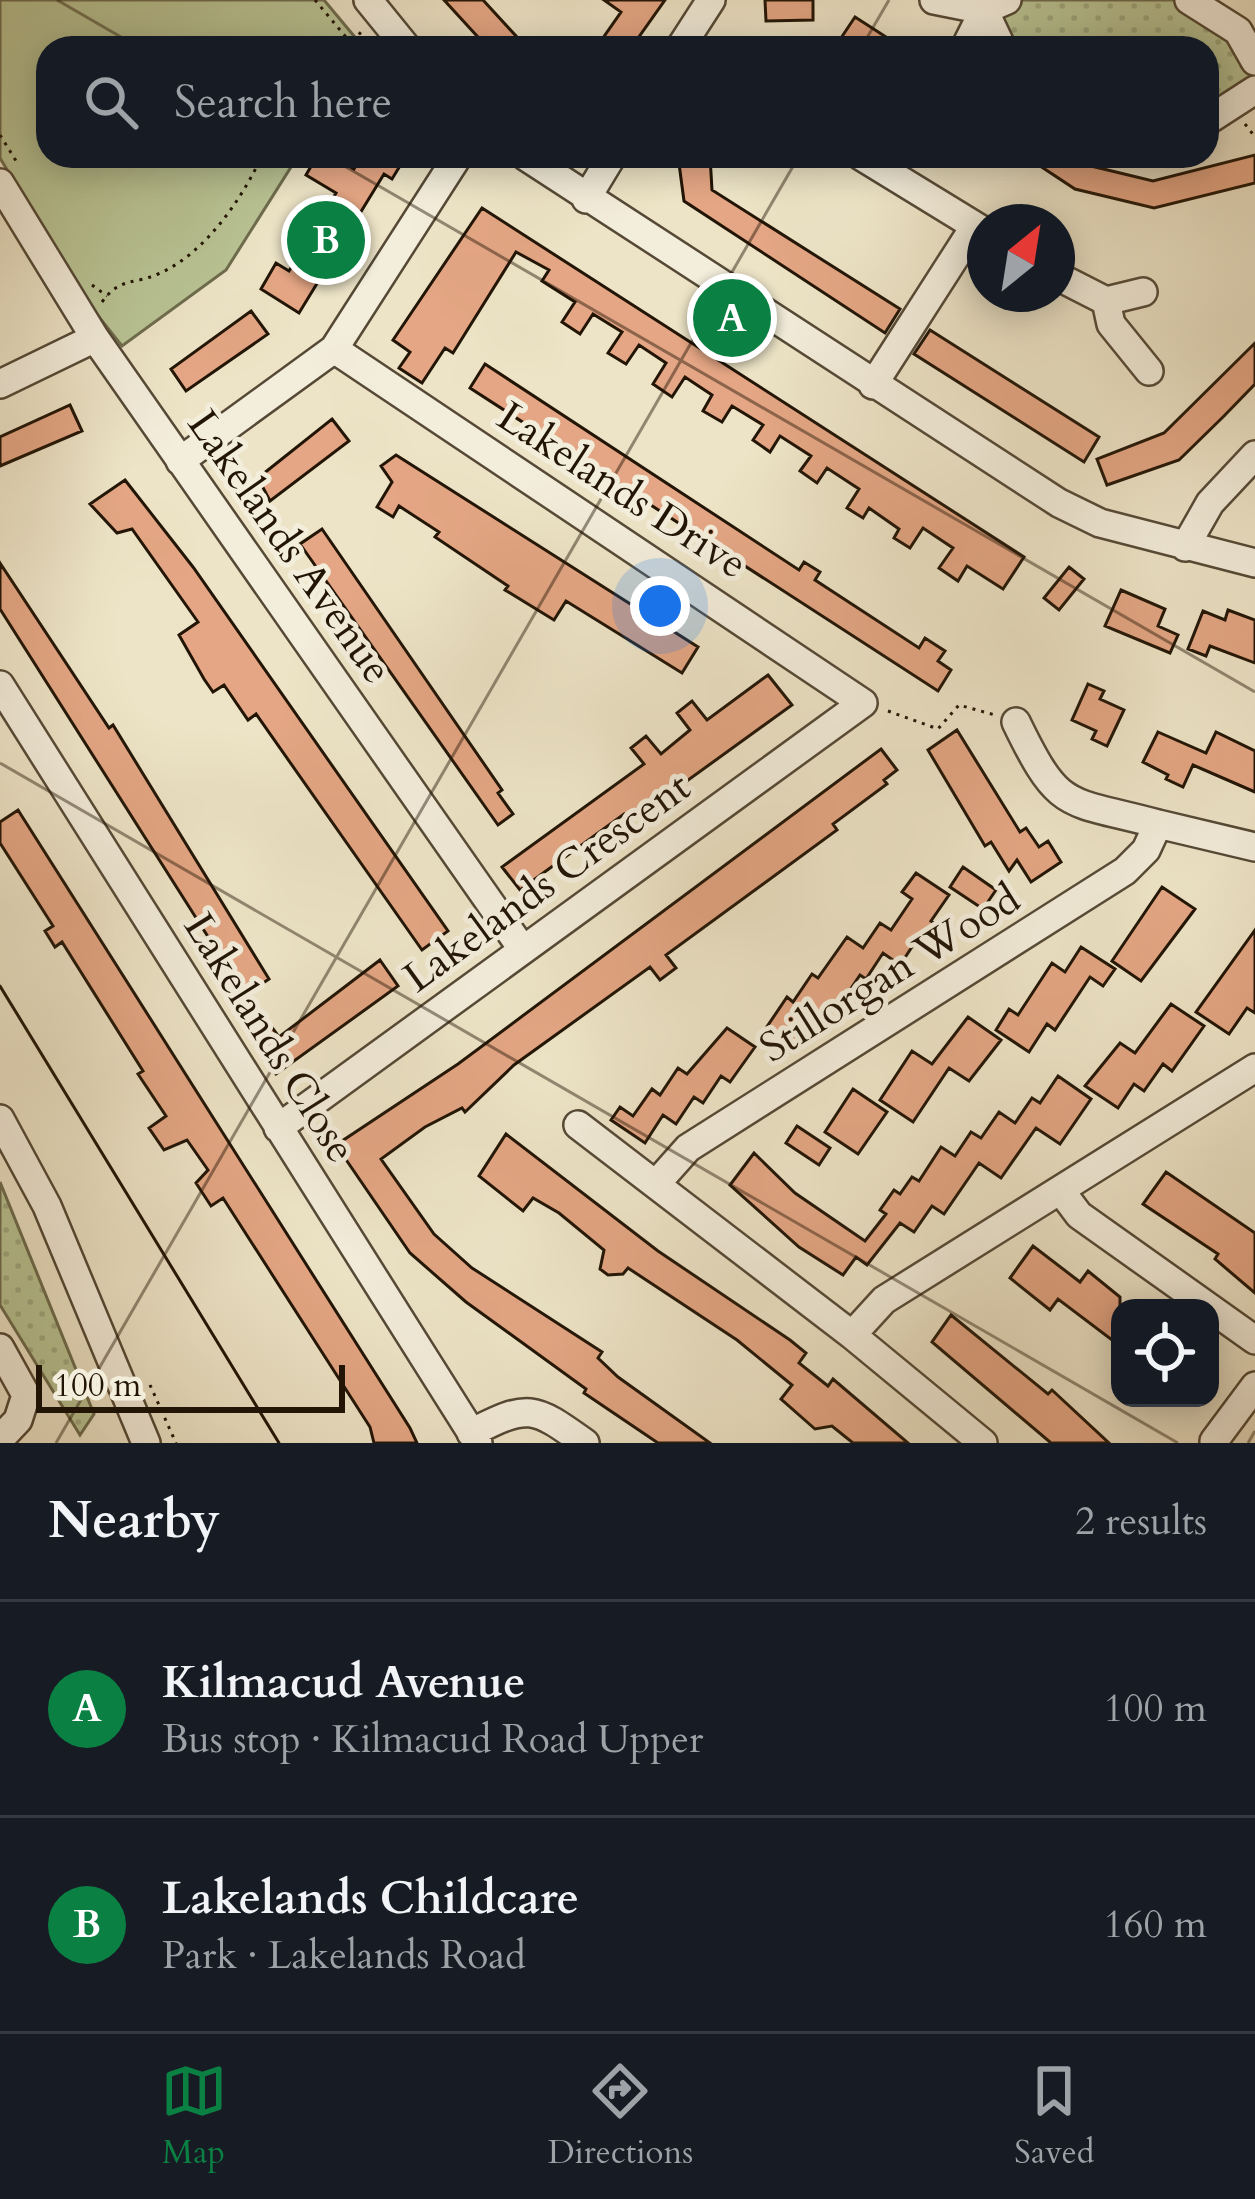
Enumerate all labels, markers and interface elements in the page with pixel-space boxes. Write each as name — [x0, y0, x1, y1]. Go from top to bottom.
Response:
search box — [36, 36, 1219, 168]
icon: search — [78, 69, 144, 135]
text: Search here — [174, 72, 392, 133]
pin: B — [287, 195, 365, 285]
north arrow — [967, 204, 1075, 312]
pin: A — [693, 273, 771, 363]
street label: Lakelands Drive — [486, 388, 758, 592]
street label: Lakelands Avenue — [174, 399, 405, 695]
your location — [630, 576, 690, 636]
street label: Lakelands Crescent — [392, 759, 702, 1006]
street label: Stillorgan Wood — [749, 871, 1031, 1076]
street label: Lakelands Close — [170, 902, 369, 1173]
map controls — [1111, 1299, 1219, 1407]
button: locate — [1111, 1299, 1219, 1407]
scale bar — [36, 1359, 345, 1412]
text: 100 m — [54, 1363, 141, 1408]
text: Nearby — [48, 1486, 220, 1556]
text: 2 results — [1075, 1495, 1207, 1548]
text: Kilmacud Avenue — [162, 1652, 525, 1713]
text: A — [72, 1682, 102, 1735]
text: 100 m — [1104, 1682, 1207, 1735]
text: Bus stop · Kilmacud Road Upper — [162, 1713, 703, 1766]
text: Lakelands Childcare — [162, 1868, 579, 1929]
text: B — [73, 1898, 101, 1951]
text: 160 m — [1104, 1898, 1207, 1951]
text: Park · Lakelands Road — [162, 1929, 526, 1982]
tab: Map — [161, 2058, 227, 2175]
tab: Directions — [548, 2058, 693, 2175]
tab: Saved — [1014, 2058, 1094, 2175]

